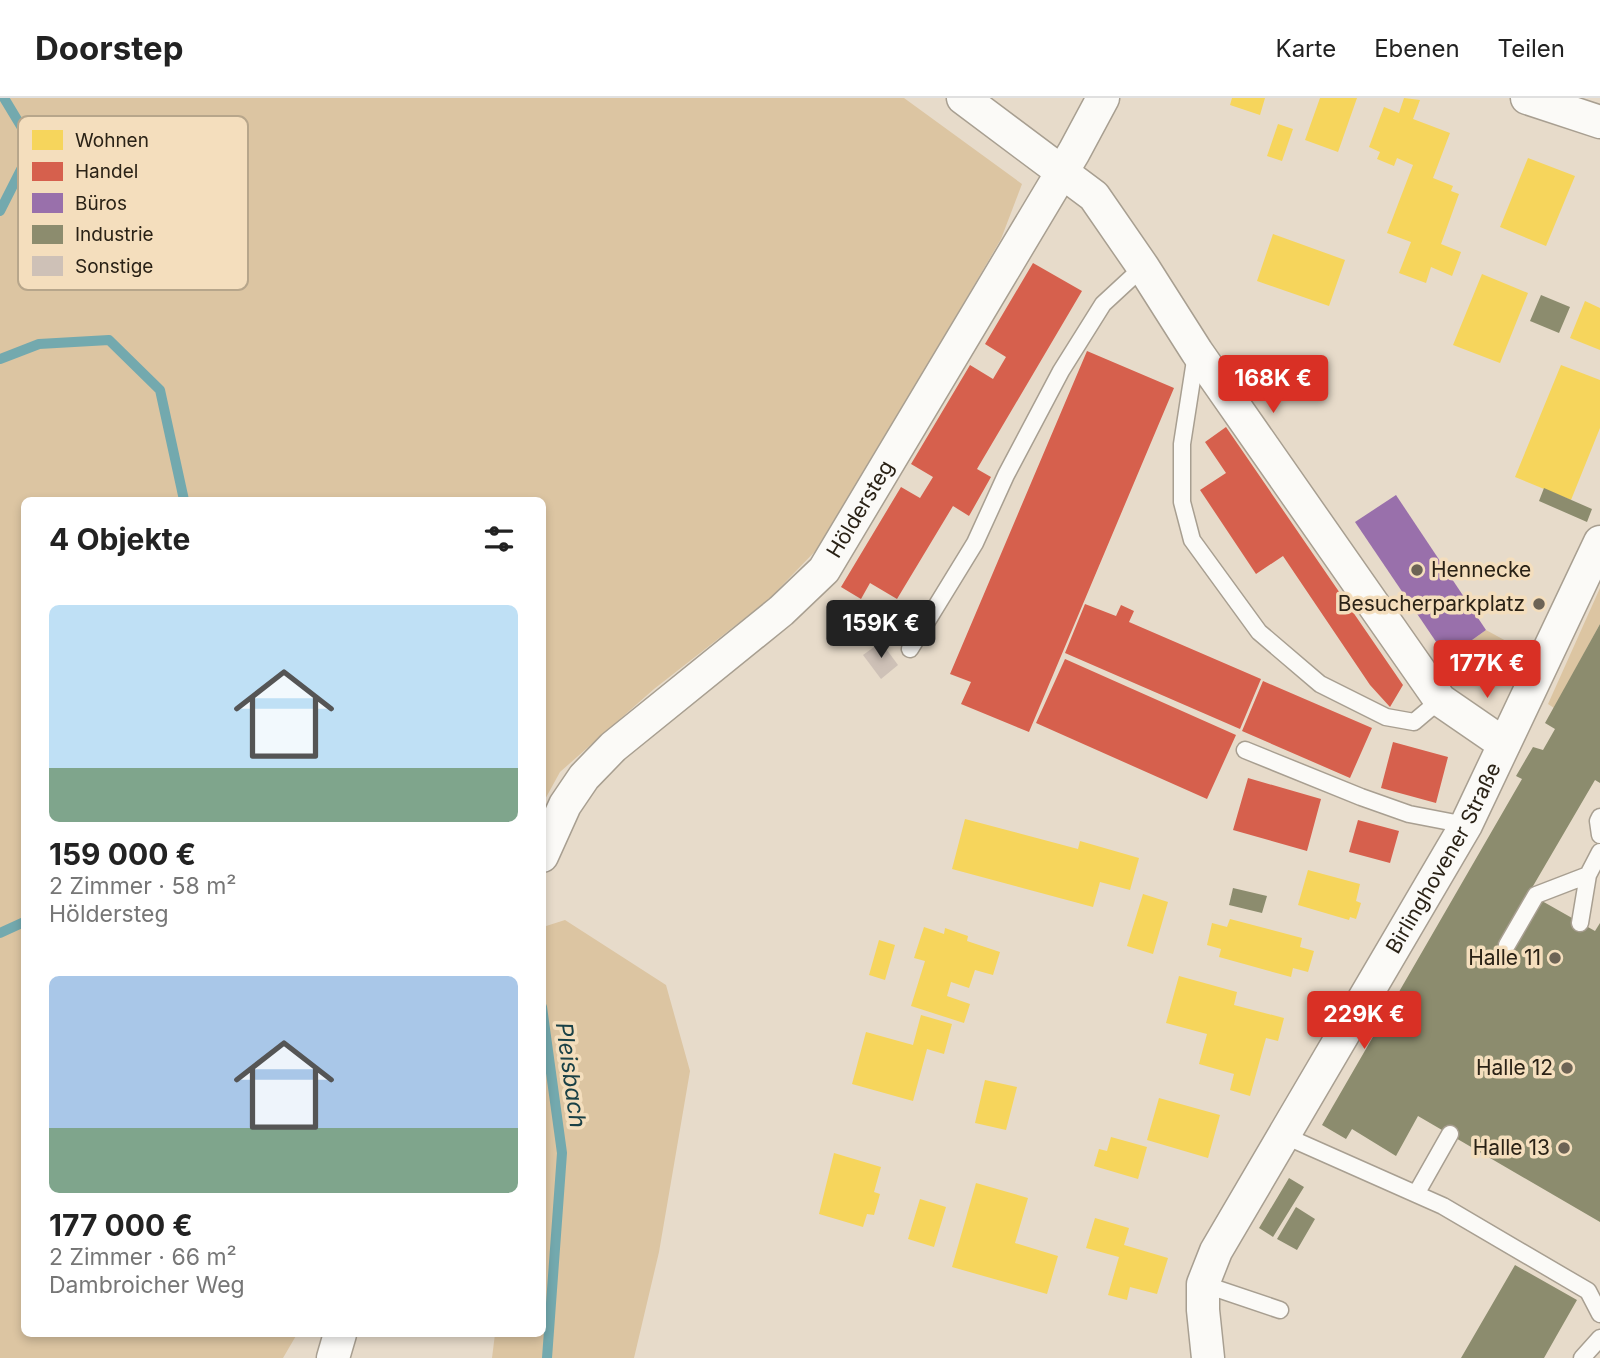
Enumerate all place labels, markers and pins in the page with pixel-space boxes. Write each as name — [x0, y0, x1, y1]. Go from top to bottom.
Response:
pin: 168K € — [1216, 356, 1330, 415]
place label: Hennecke — [1431, 557, 1531, 582]
marker: Hennecke — [1409, 562, 1425, 578]
place label: Besucherparkplatz — [1338, 591, 1525, 616]
marker: Besucherparkplatz — [1531, 596, 1547, 612]
pin: 159K € — [824, 601, 938, 660]
pin: 177K € — [1430, 640, 1544, 700]
place label: Halle 11 — [1468, 945, 1541, 970]
marker: Halle 11 — [1547, 950, 1563, 966]
pin: 229K € — [1307, 992, 1421, 1051]
place label: Halle 12 — [1476, 1055, 1553, 1080]
marker: Halle 12 — [1559, 1060, 1575, 1076]
place label: Halle 13 — [1473, 1135, 1550, 1160]
marker: Halle 13 — [1556, 1140, 1572, 1156]

